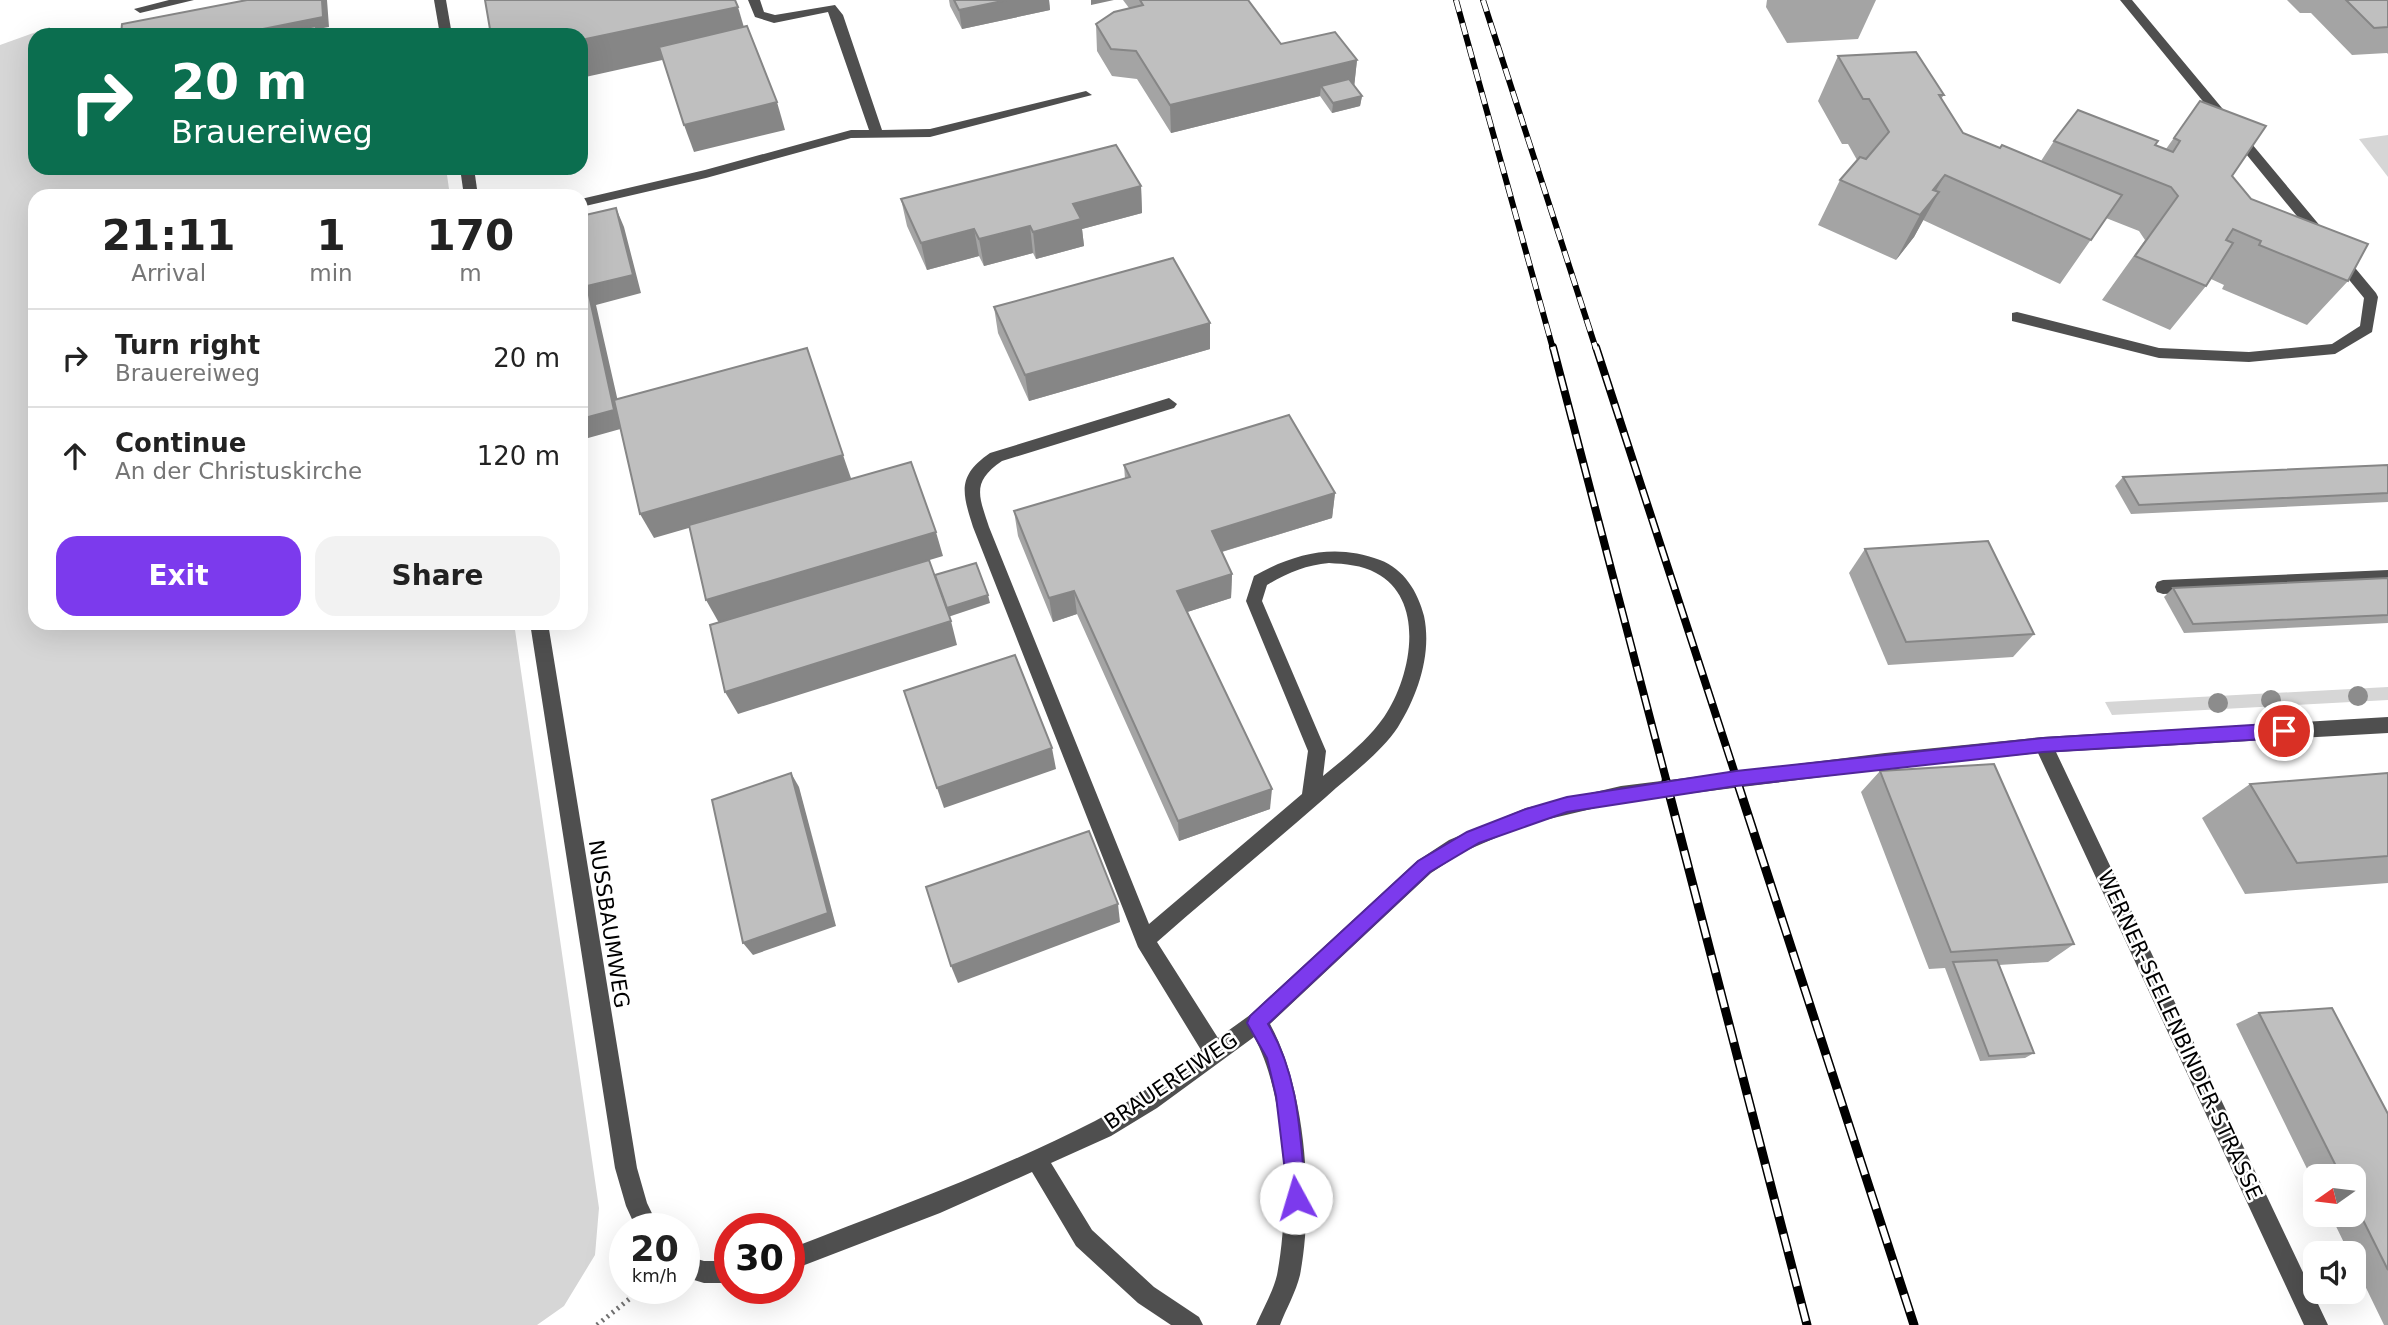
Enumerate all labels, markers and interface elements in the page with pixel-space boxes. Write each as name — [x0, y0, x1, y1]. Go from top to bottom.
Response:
text: 20 m — [171, 54, 307, 111]
icon: right — [56, 56, 147, 147]
text: Brauereiweg — [171, 113, 373, 151]
text: 21:11 — [102, 211, 236, 260]
text: 1 — [316, 211, 346, 260]
text: 170 — [427, 211, 514, 260]
text: Arrival — [131, 260, 206, 286]
text: min — [309, 260, 353, 286]
text: m — [459, 260, 482, 286]
text: Turn right — [115, 330, 260, 360]
icon: right — [56, 339, 94, 377]
text: 20 m — [493, 343, 560, 373]
text: Brauereiweg — [115, 360, 260, 386]
text: Continue — [115, 428, 246, 458]
icon: ahead — [56, 437, 94, 475]
text: 120 m — [477, 441, 560, 471]
text: An der Christuskirche — [115, 458, 362, 484]
button: Exit — [56, 536, 301, 616]
button: Share — [315, 536, 560, 616]
pin — [2254, 701, 2314, 761]
icon: arrive — [2265, 712, 2303, 750]
street label: NUSSBAUMWEG — [584, 838, 634, 1010]
street label: WERNER-SEELENBINDER-STRASSE — [2093, 866, 2267, 1204]
street label: BRAUEREIWEG — [1100, 1028, 1242, 1134]
position arrow — [1259, 1161, 1333, 1235]
north arrow — [2303, 1164, 2366, 1227]
map controls — [2303, 1164, 2366, 1304]
speed limit sign: 30 — [714, 1213, 805, 1304]
text: 20 — [630, 1229, 679, 1269]
button: sound — [2303, 1241, 2366, 1304]
text: km/h — [632, 1265, 677, 1286]

